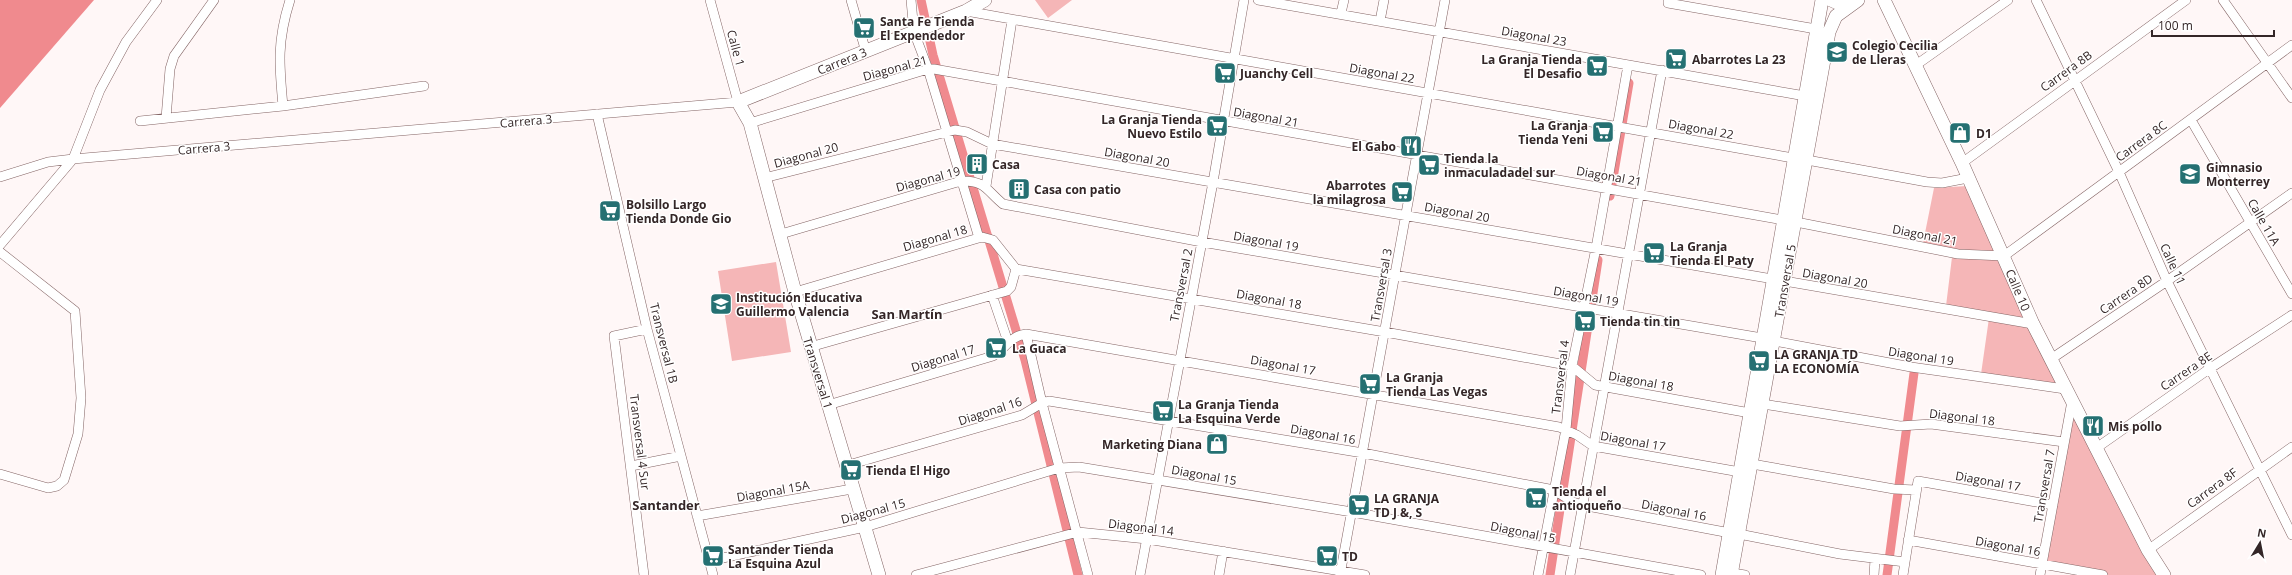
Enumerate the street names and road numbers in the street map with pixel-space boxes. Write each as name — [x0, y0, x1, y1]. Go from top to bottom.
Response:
street label: Diagonal 23 — [1500, 22, 1568, 50]
street label: Calle 1 — [723, 28, 749, 68]
street label: Carrera 3 — [815, 43, 870, 79]
street label: Carrera 8B — [2037, 46, 2095, 96]
street label: Diagonal 21 — [861, 51, 929, 85]
street label: Diagonal 22 — [1348, 59, 1416, 87]
street label: Diagonal 21 — [1232, 103, 1300, 131]
street label: Carrera 3 — [499, 110, 553, 132]
street label: Diagonal 22 — [1667, 115, 1735, 143]
street label: Carrera 8C — [2112, 116, 2171, 165]
street label: Carrera 3 — [177, 137, 231, 159]
street label: Diagonal 20 — [772, 138, 840, 172]
street label: Diagonal 20 — [1103, 143, 1171, 171]
street label: Diagonal 19 — [894, 162, 962, 196]
street label: Diagonal 21 — [1575, 162, 1643, 190]
street label: Calle 11A — [2244, 195, 2284, 249]
street label: Diagonal 20 — [1423, 198, 1491, 226]
street label: Diagonal 21 — [1891, 220, 1959, 250]
street label: Diagonal 18 — [901, 221, 969, 255]
street label: Diagonal 19 — [1232, 227, 1300, 255]
street label: Calle 11 — [2156, 241, 2190, 287]
street label: Transversal 5 — [1770, 243, 1800, 319]
street label: Transversal 2 — [1166, 247, 1196, 323]
street label: Transversal 3 — [1366, 247, 1396, 323]
street label: Diagonal 20 — [1801, 264, 1869, 292]
street label: Calle 10 — [2002, 266, 2034, 314]
street label: Carrera 8D — [2096, 270, 2156, 318]
street label: Diagonal 19 — [1552, 282, 1620, 310]
street label: Diagonal 18 — [1235, 285, 1303, 313]
street label: Transversal 1B — [646, 301, 682, 385]
street label: Transversal 1 — [799, 335, 837, 411]
street label: Transversal 4 — [1547, 339, 1573, 415]
street label: Diagonal 17 — [909, 340, 977, 376]
street label: Diagonal 19 — [1887, 342, 1955, 370]
street label: Carrera 8E — [2157, 347, 2215, 395]
street label: Diagonal 17 — [1249, 351, 1317, 379]
street label: Diagonal 18 — [1607, 367, 1675, 395]
street label: Transversal 4 Sur — [626, 393, 654, 491]
street label: Diagonal 16 — [956, 393, 1024, 429]
street label: Diagonal 18 — [1928, 405, 1996, 429]
street label: Diagonal 16 — [1289, 420, 1357, 448]
street label: Diagonal 17 — [1599, 427, 1667, 455]
street label: Transversal 7 — [2029, 448, 2059, 524]
street label: Diagonal 15 — [1170, 461, 1238, 489]
street label: Carrera 8F — [2183, 464, 2241, 512]
street label: Diagonal 17 — [1954, 467, 2022, 495]
street label: Diagonal 15A — [735, 476, 811, 506]
street label: Diagonal 15 — [839, 494, 907, 528]
street label: Diagonal 16 — [1640, 495, 1708, 525]
street label: Diagonal 14 — [1107, 515, 1175, 539]
street label: Diagonal 15 — [1489, 517, 1557, 547]
street label: Diagonal 16 — [1974, 532, 2042, 560]

